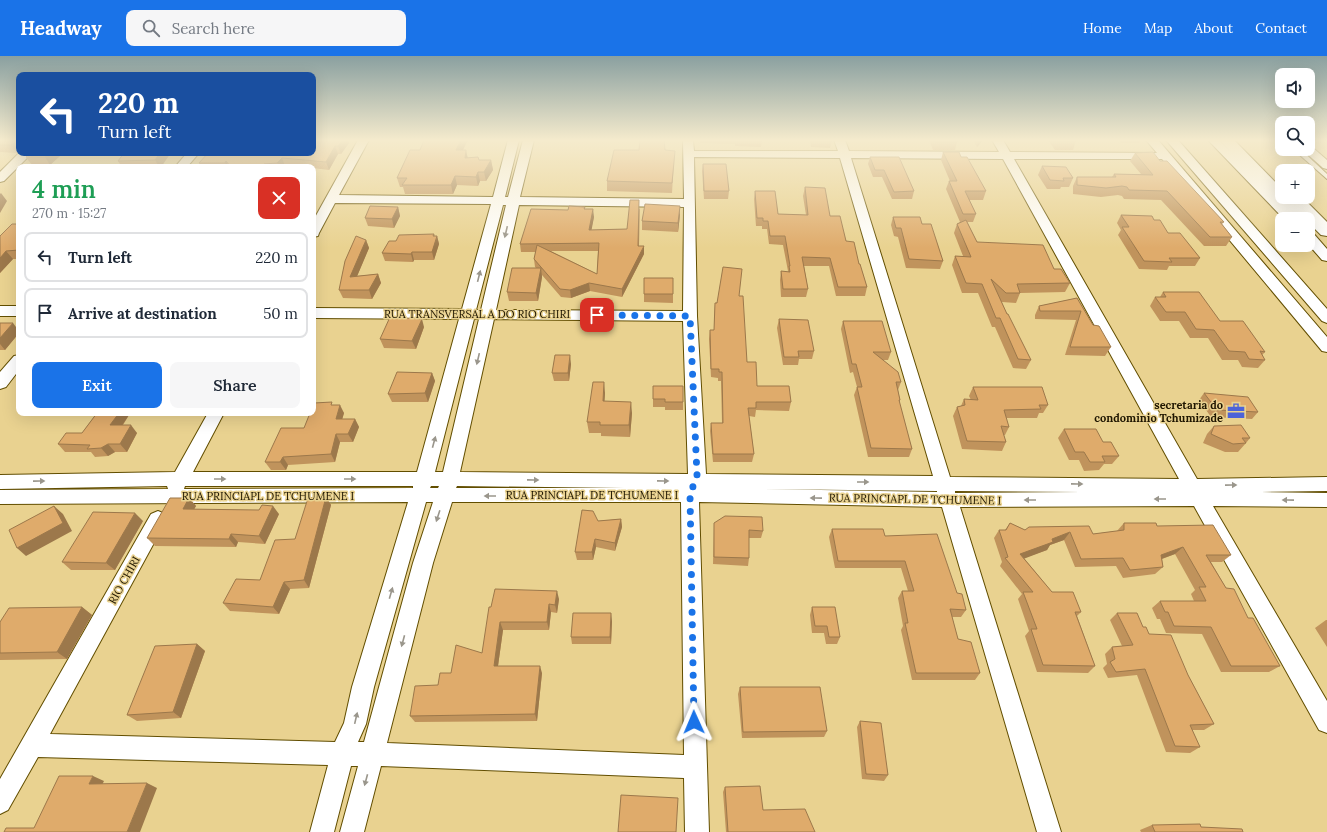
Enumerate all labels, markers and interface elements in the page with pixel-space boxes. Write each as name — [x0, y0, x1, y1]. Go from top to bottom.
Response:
search box — [126, 10, 406, 46]
text: Headway — [20, 16, 102, 40]
icon: search — [140, 17, 162, 39]
text: Search here — [172, 19, 255, 38]
text: Home — [1083, 19, 1122, 37]
text: Map — [1144, 19, 1172, 37]
text: About — [1194, 19, 1233, 37]
text: Contact — [1255, 19, 1307, 37]
map controls — [1275, 68, 1315, 252]
button: sound — [1275, 68, 1315, 108]
text: 220 m — [98, 85, 179, 121]
icon: left — [32, 88, 84, 140]
button: search — [1275, 116, 1315, 156]
text: Turn left — [98, 120, 171, 143]
button: + — [1275, 164, 1315, 204]
text: 4 min — [32, 174, 96, 205]
button: close — [258, 177, 300, 219]
text: 270 m · 15:27 — [32, 205, 106, 222]
button: − — [1275, 212, 1315, 252]
one-way arrow — [503, 226, 509, 238]
icon: left — [34, 246, 56, 268]
text: Turn left — [68, 248, 132, 267]
text: 220 m — [255, 248, 298, 267]
one-way arrow — [476, 270, 482, 282]
pin — [580, 298, 614, 332]
icon: arrive — [34, 302, 56, 324]
text: Arrive at destination — [68, 304, 217, 323]
text: 50 m — [263, 304, 298, 323]
icon: arrive — [586, 304, 608, 326]
street label: RUA TRANSVERSAL A DO RIO CHIRI — [384, 307, 570, 321]
one-way arrow — [474, 353, 480, 365]
button: Exit — [32, 362, 162, 408]
button: Share — [170, 362, 300, 408]
place label: secretaria do condominio Tchumizade — [1094, 398, 1223, 425]
office icon: secretaria do condominio Tchumizade — [1226, 401, 1246, 421]
one-way arrow — [431, 436, 437, 448]
one-way arrow — [214, 476, 227, 482]
one-way arrow — [344, 476, 357, 482]
one-way arrow — [527, 477, 540, 483]
one-way arrow — [33, 478, 45, 485]
one-way arrow — [657, 478, 670, 484]
one-way arrow — [857, 479, 869, 486]
one-way arrow — [1071, 481, 1083, 488]
one-way arrow — [1225, 482, 1238, 488]
street label: RUA PRINCIAPL DE TCHUMENE I — [506, 488, 679, 502]
street label: RUA PRINCIAPL DE TCHUMENE I — [182, 489, 355, 503]
street label: RUA PRINCIAPL DE TCHUMENE I — [829, 490, 1002, 508]
one-way arrow — [483, 493, 496, 499]
one-way arrow — [809, 495, 822, 501]
one-way arrow — [1153, 496, 1166, 502]
one-way arrow — [1023, 497, 1036, 503]
one-way arrow — [1281, 497, 1294, 503]
one-way arrow — [435, 511, 441, 523]
street label: RIO CHIRI — [105, 553, 143, 606]
one-way arrow — [388, 586, 394, 598]
one-way arrow — [399, 635, 405, 647]
position arrow — [673, 701, 715, 743]
one-way arrow — [353, 711, 359, 724]
one-way arrow — [363, 775, 369, 787]

